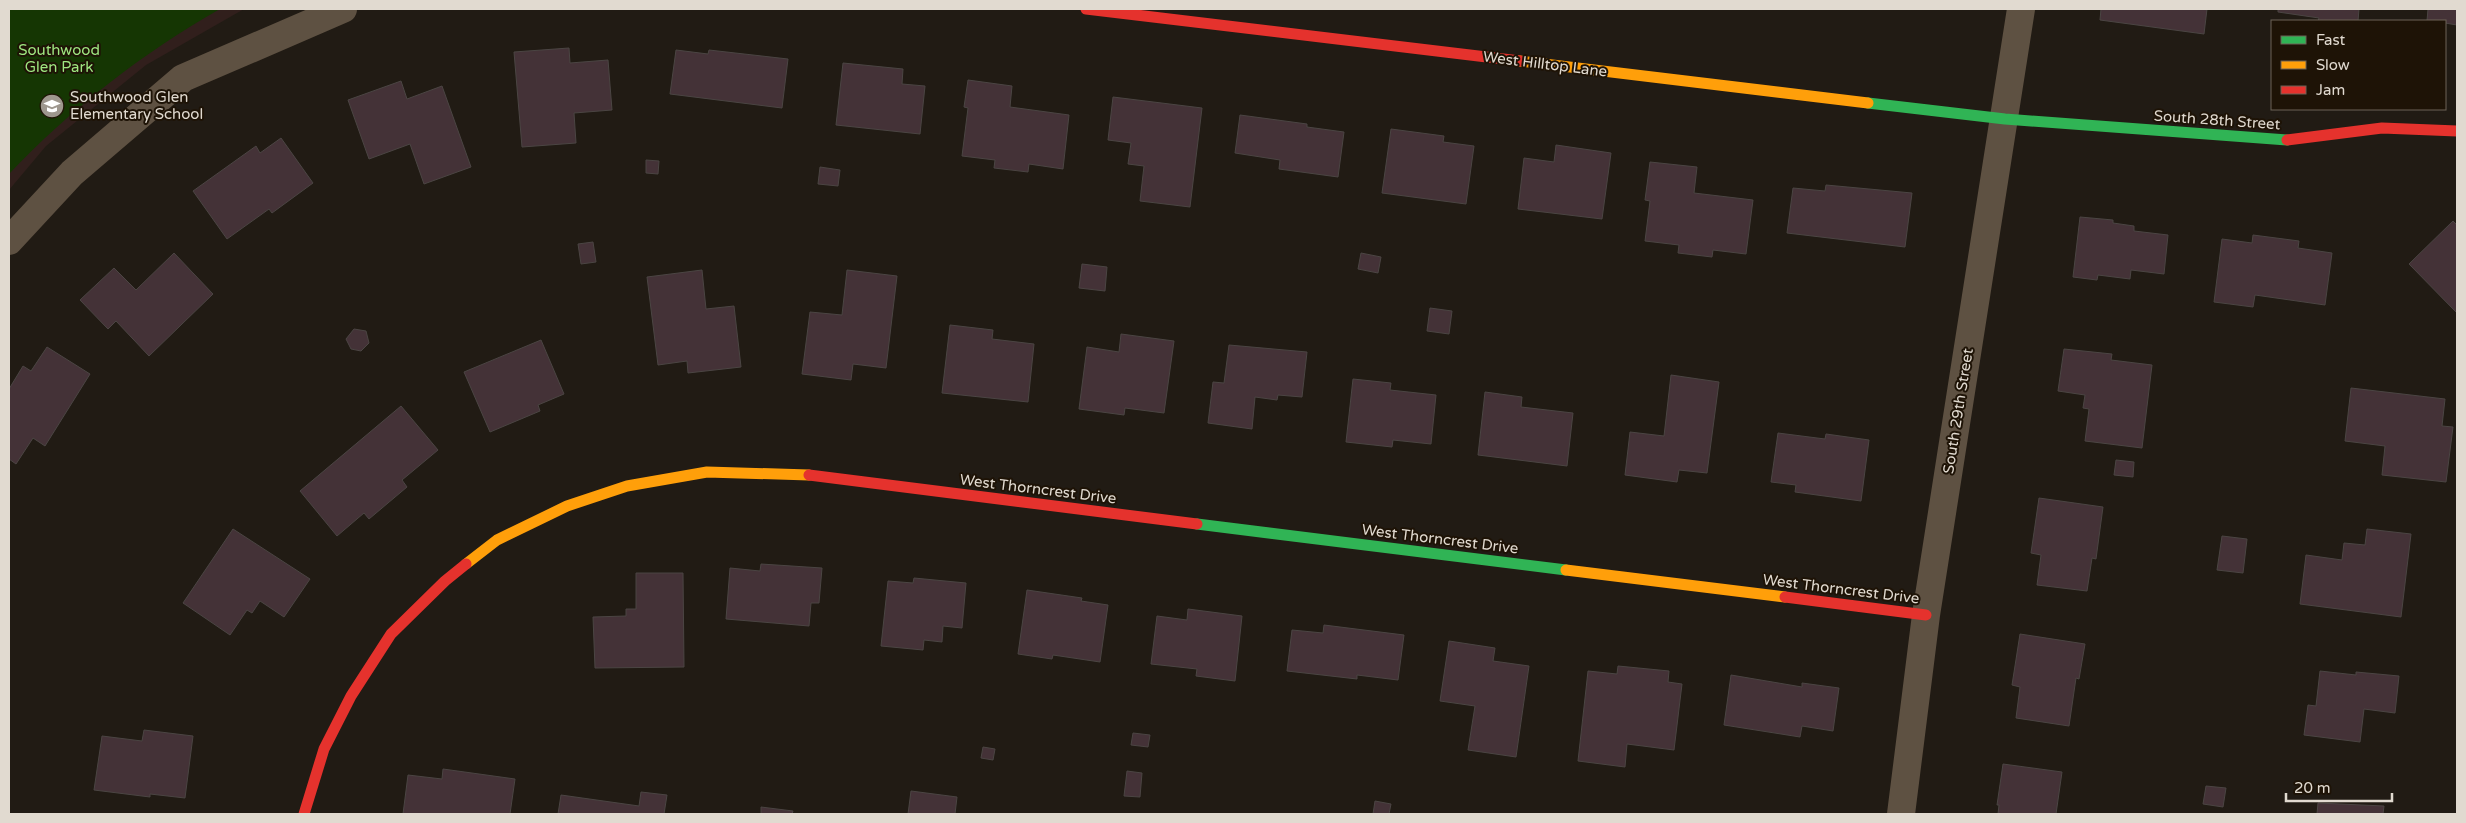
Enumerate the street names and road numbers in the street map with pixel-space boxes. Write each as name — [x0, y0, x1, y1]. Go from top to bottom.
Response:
street label: West Hilltop Lane — [1482, 47, 1608, 81]
street label: South 28th Street — [2153, 107, 2281, 133]
street label: South 29th Street — [1939, 347, 1977, 475]
street label: West Thorncrest Drive — [959, 470, 1117, 508]
street label: West Thorncrest Drive — [1361, 520, 1519, 558]
street label: West Thorncrest Drive — [1762, 570, 1920, 608]

